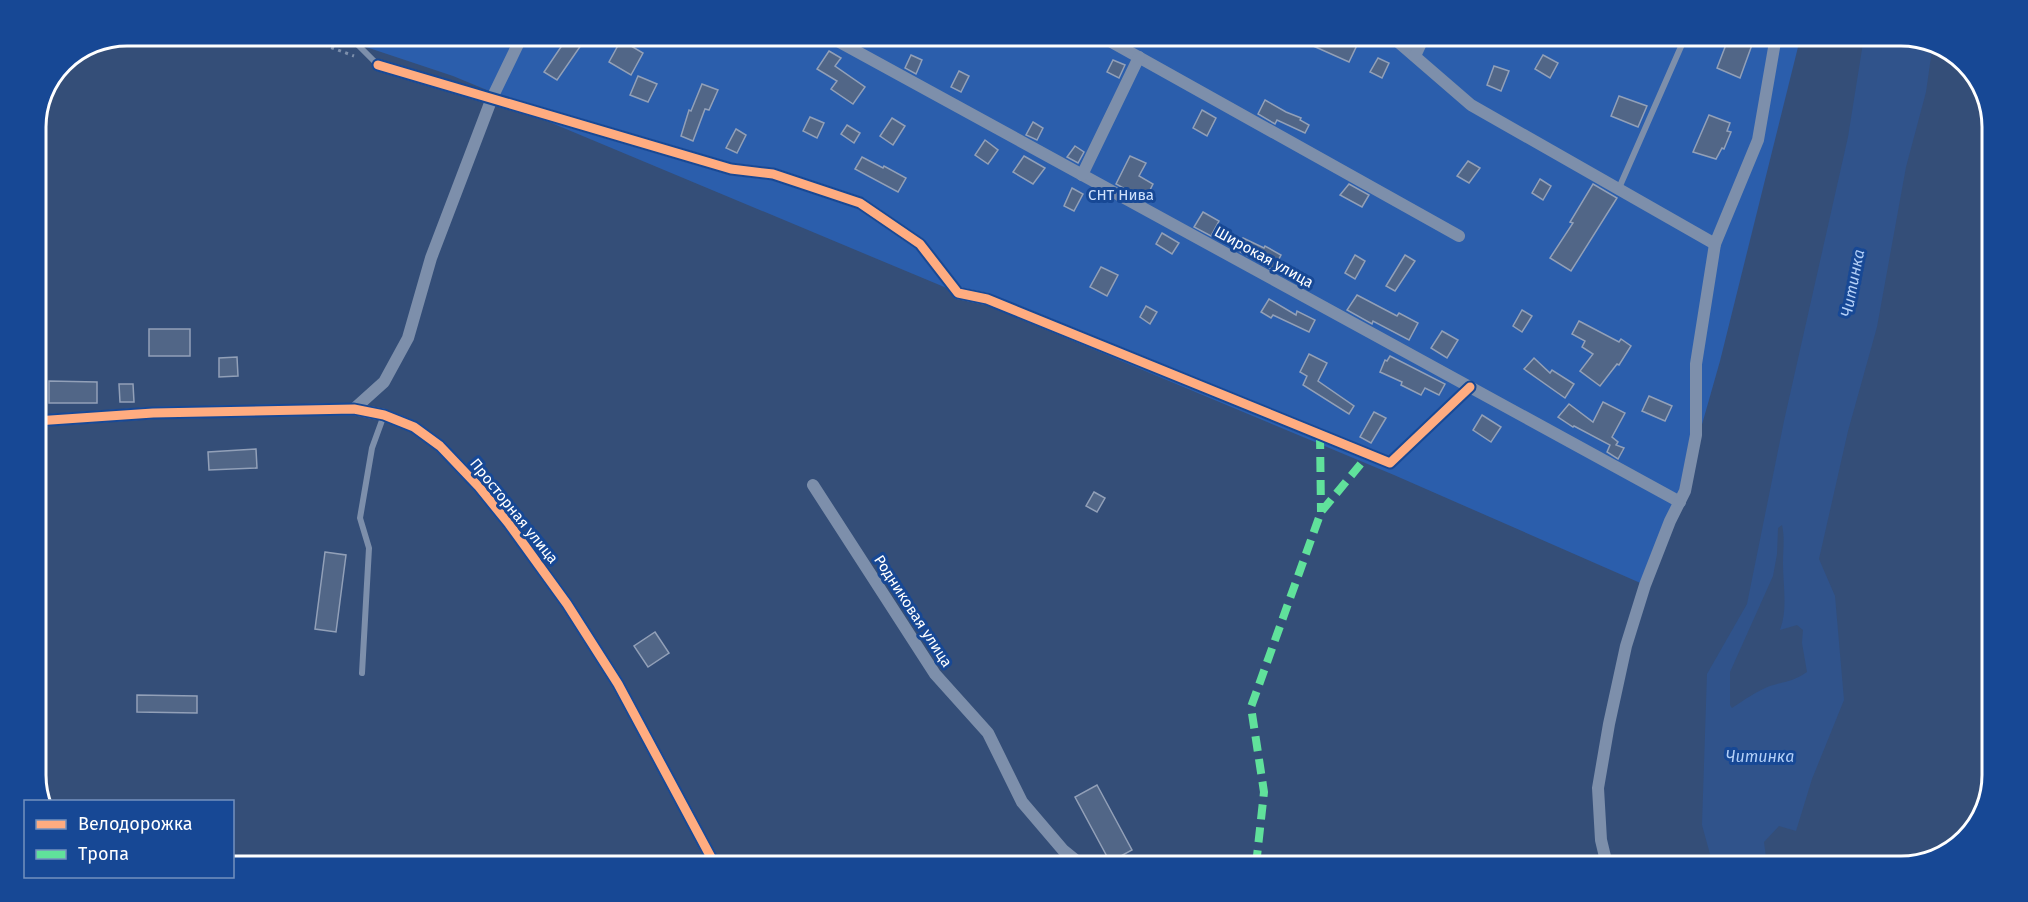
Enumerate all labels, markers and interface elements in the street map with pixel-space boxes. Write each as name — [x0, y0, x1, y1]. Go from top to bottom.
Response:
park label: СНТ Нива — [1088, 186, 1154, 204]
street label: Широкая улица — [1211, 222, 1317, 292]
water label: Читинка — [1837, 248, 1868, 319]
street label: Просторная улица — [466, 455, 562, 567]
street label: Родниковая улица — [870, 552, 956, 670]
water label: Читинка — [1726, 747, 1794, 766]
legend — [24, 800, 234, 878]
text: Велодорожка — [78, 813, 193, 835]
text: Тропа — [78, 843, 129, 865]

